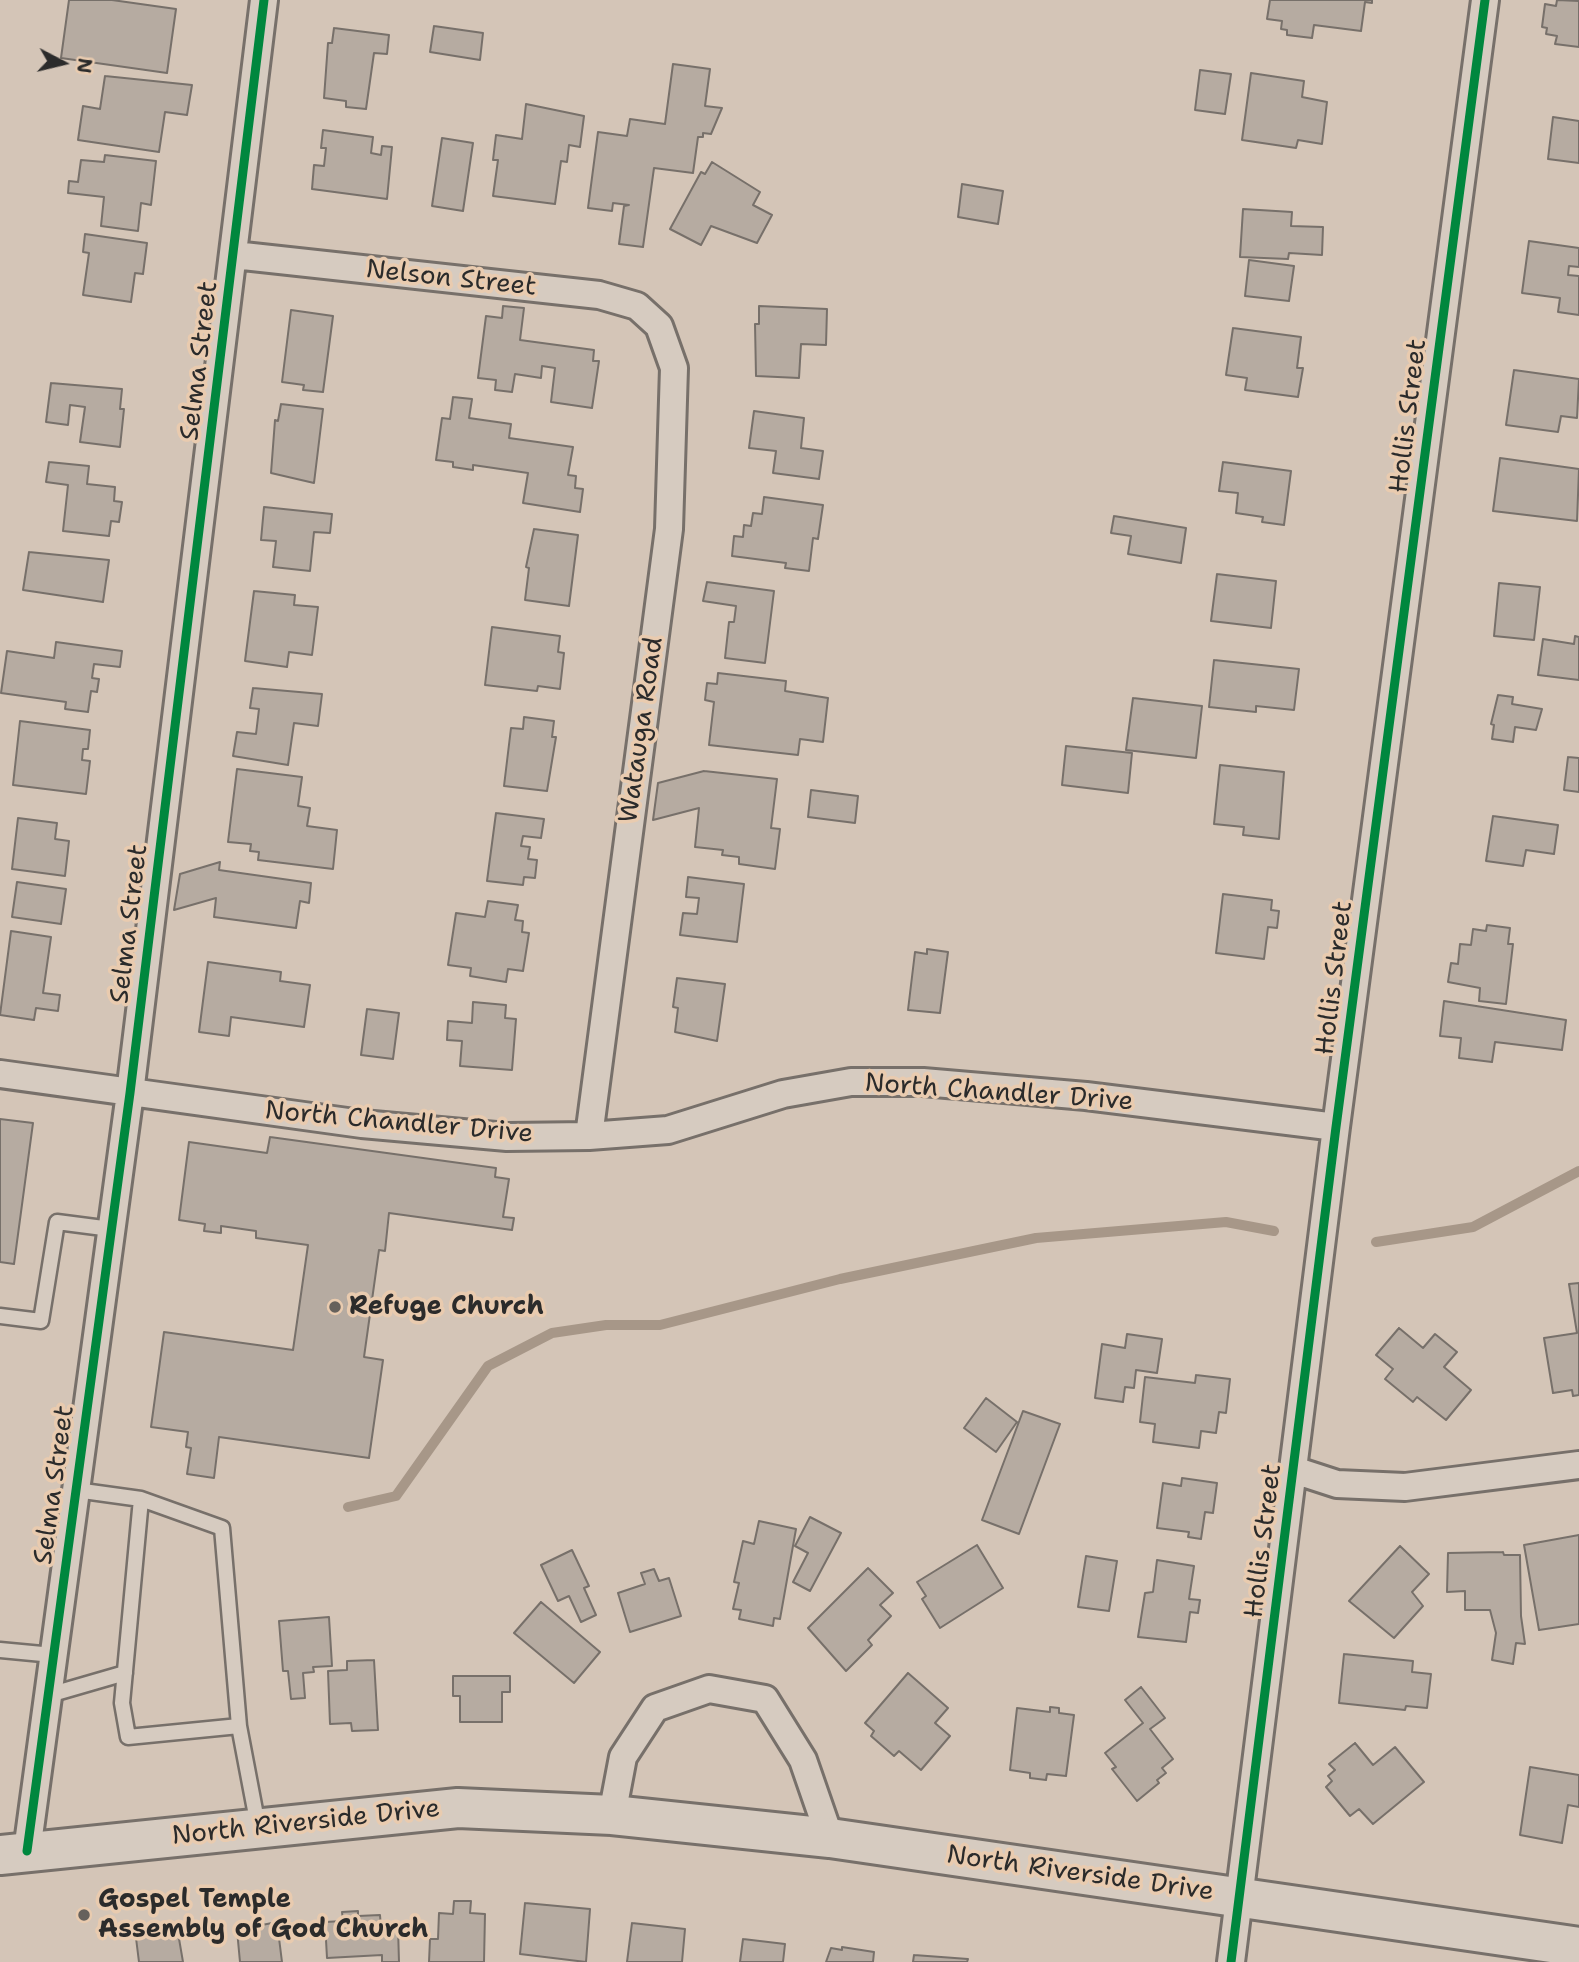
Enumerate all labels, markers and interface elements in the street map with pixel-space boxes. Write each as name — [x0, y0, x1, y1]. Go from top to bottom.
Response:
north arrow — [28, 28, 98, 98]
text: N — [71, 57, 98, 75]
street label: Nelson Street — [364, 255, 538, 303]
street label: Selma Street — [175, 280, 225, 442]
street label: Hollis Street — [1384, 337, 1434, 495]
street label: Watauga Road — [614, 635, 670, 825]
street label: Selma Street — [105, 843, 155, 1005]
street label: Hollis Street — [1310, 899, 1360, 1057]
street label: North Chandler Drive — [864, 1068, 1134, 1118]
street label: North Chandler Drive — [264, 1096, 534, 1150]
place label: Refuge Church — [349, 1291, 544, 1323]
marker: Refuge Church — [327, 1299, 343, 1315]
street label: Selma Street — [28, 1404, 82, 1566]
street label: Hollis Street — [1239, 1462, 1289, 1620]
street label: North Riverside Drive — [170, 1793, 442, 1853]
street label: North Riverside Drive — [944, 1840, 1216, 1908]
place label: Gospel Temple Assembly of God Church — [98, 1884, 428, 1946]
marker: Gospel Temple Assembly of God Church — [76, 1907, 92, 1923]

